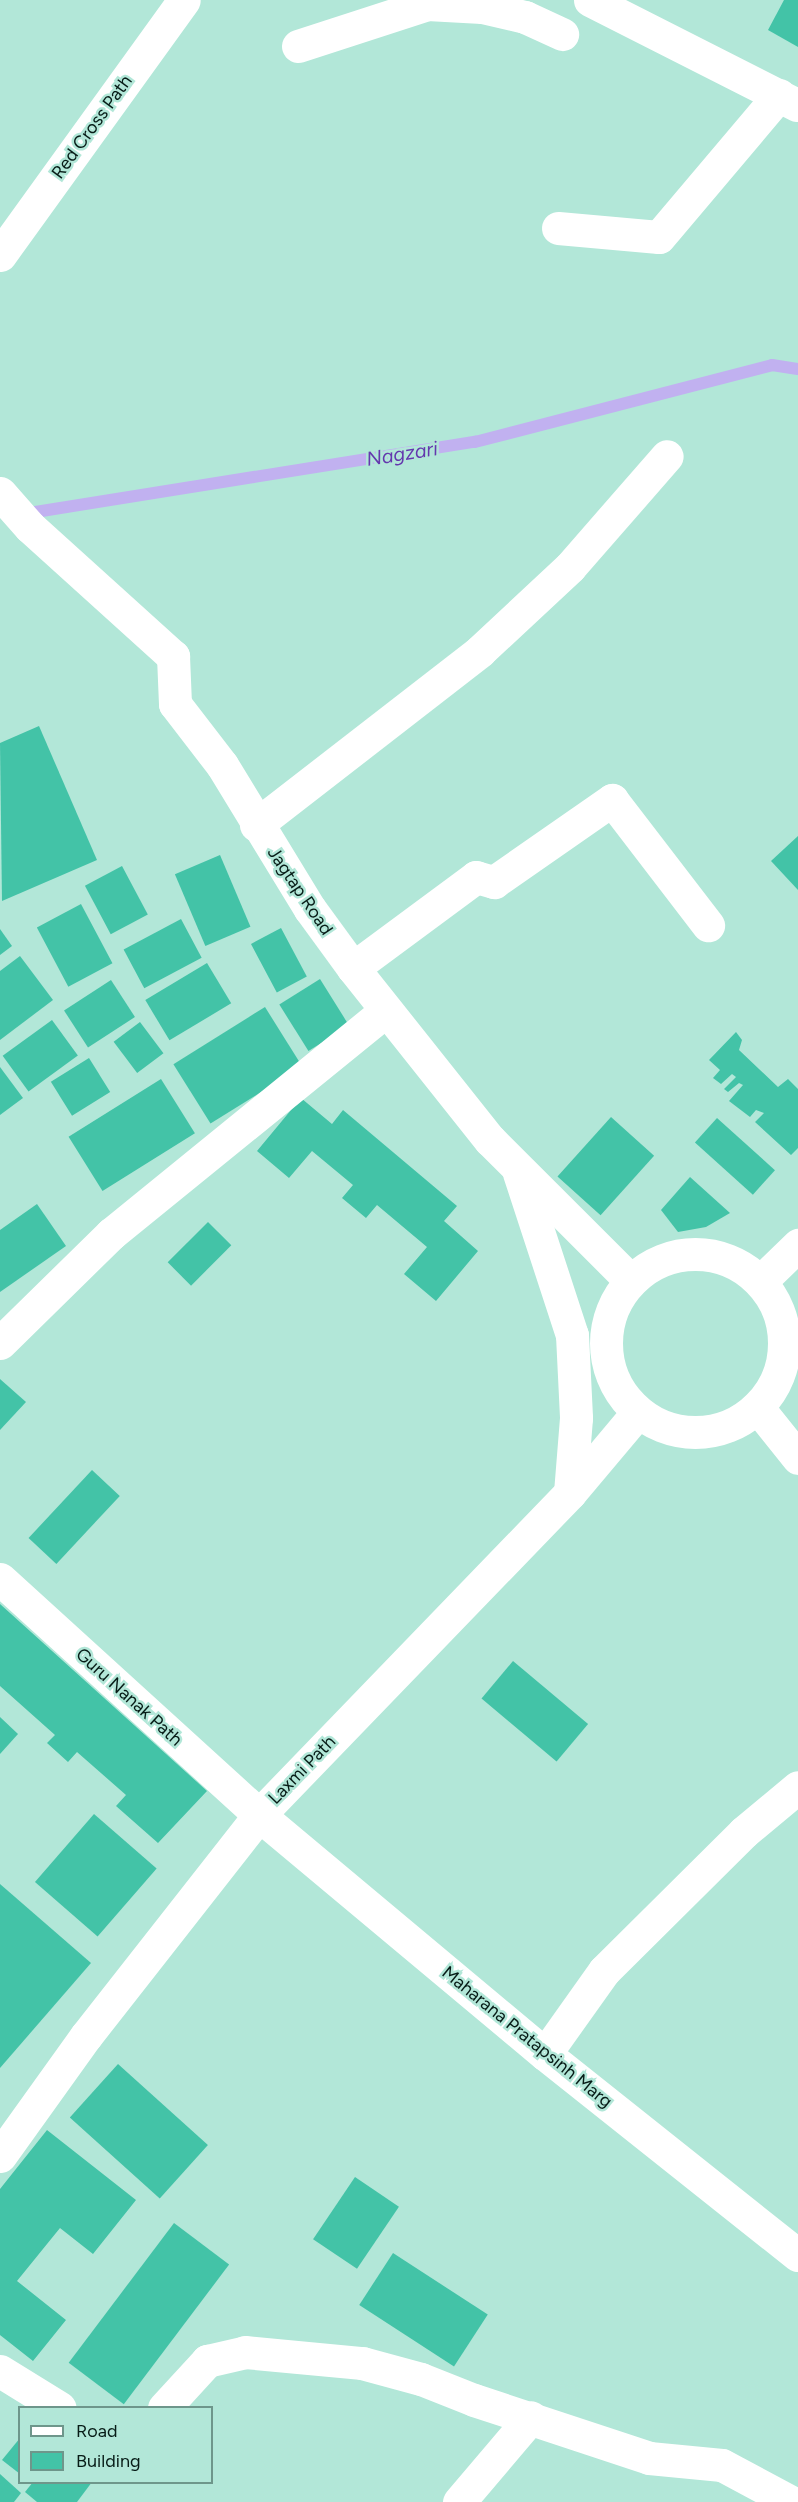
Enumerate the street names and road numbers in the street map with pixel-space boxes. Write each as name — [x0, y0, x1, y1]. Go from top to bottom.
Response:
street label: Red Cross Path — [47, 71, 137, 183]
street label: Jagtap Road — [263, 843, 337, 939]
street label: Guru Nanak Path — [71, 1643, 187, 1751]
street label: Laxmi Path — [264, 1731, 340, 1809]
street label: Maharana Pratapsinh Marg — [437, 1962, 617, 2112]

